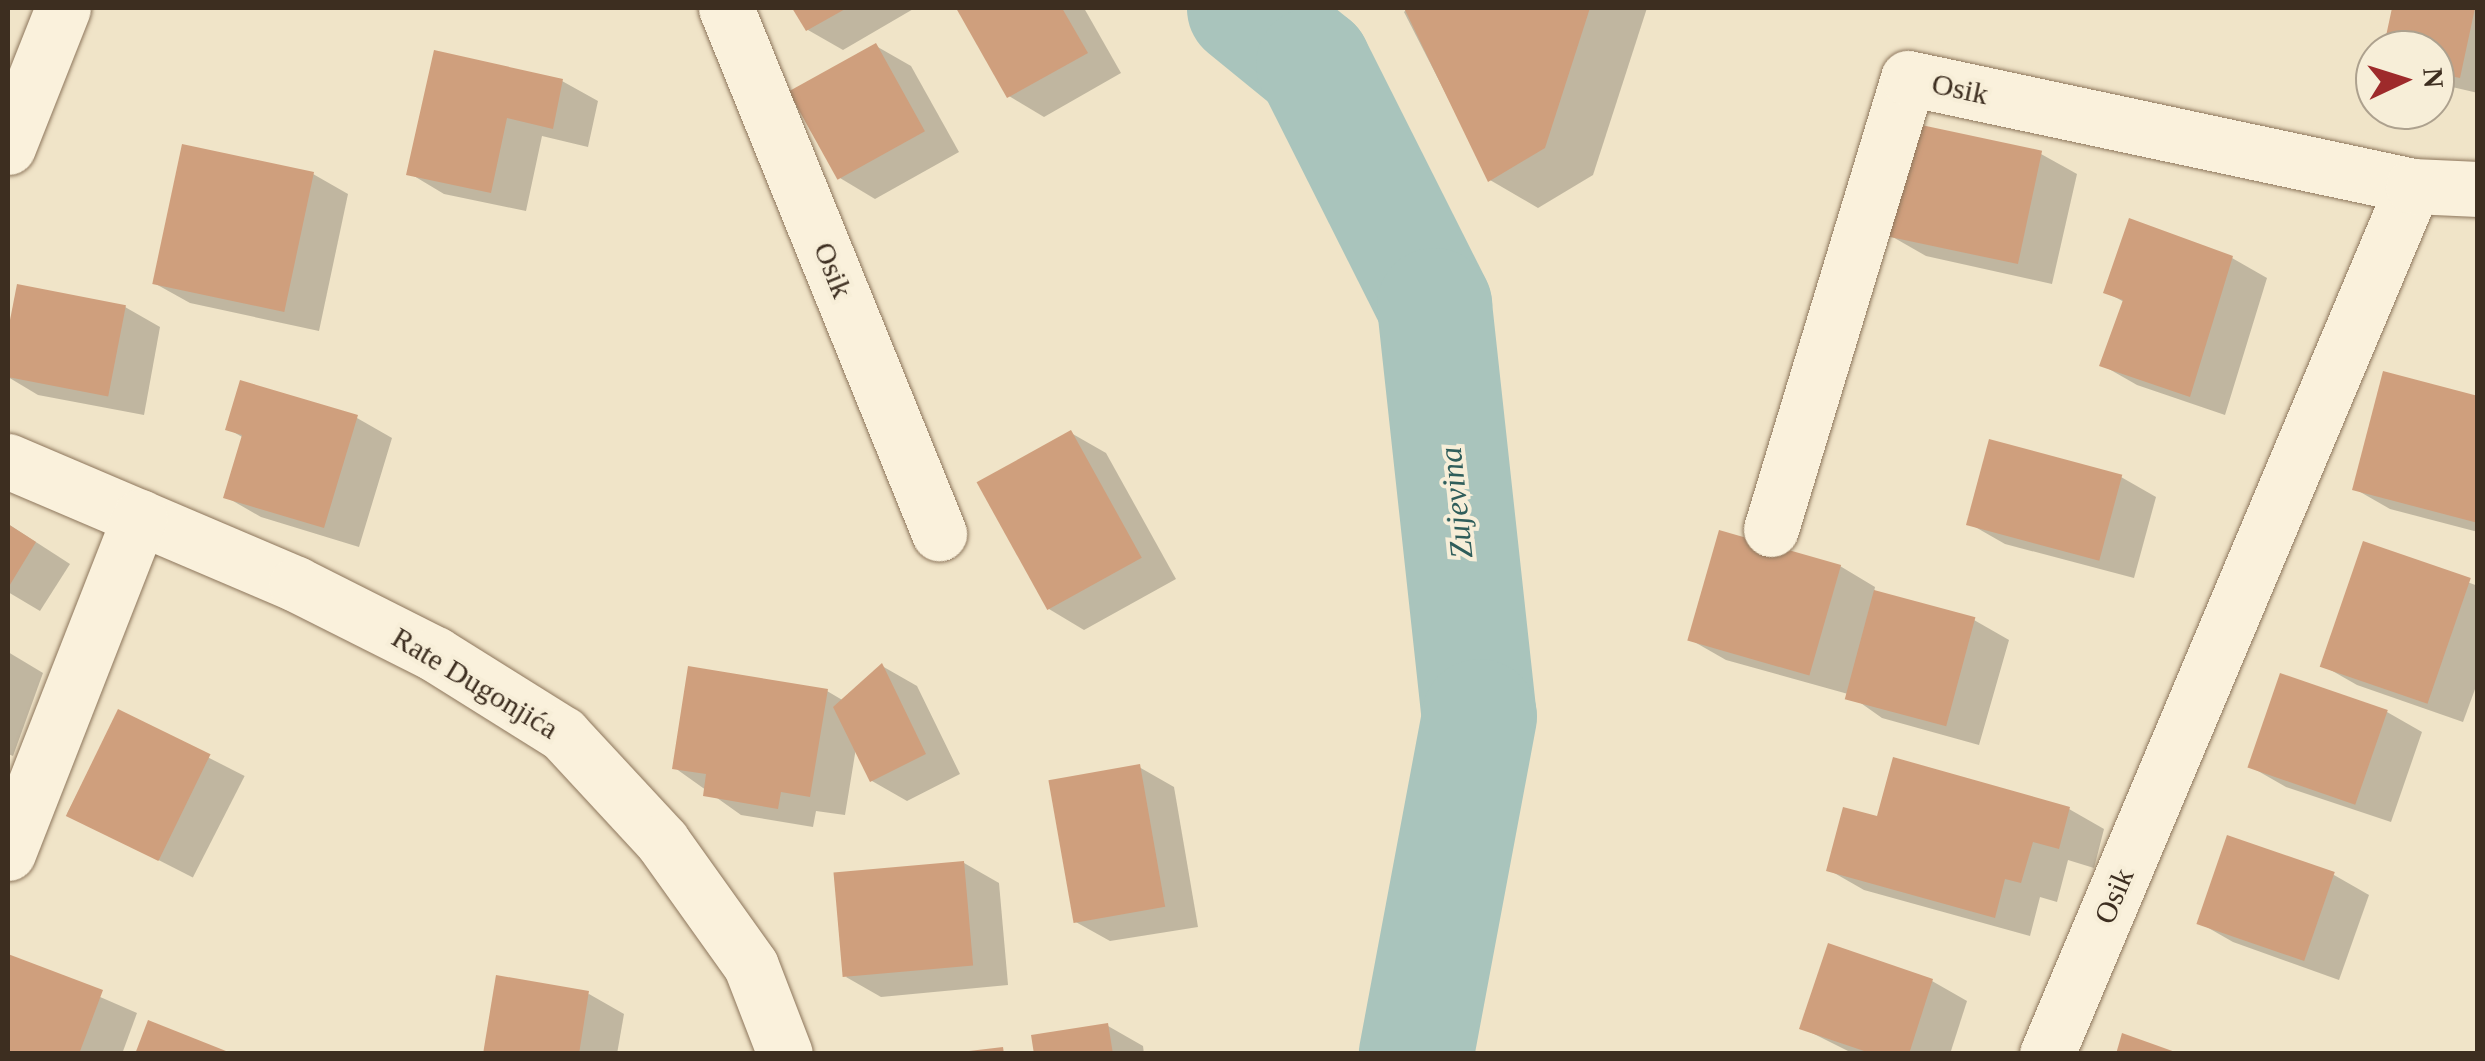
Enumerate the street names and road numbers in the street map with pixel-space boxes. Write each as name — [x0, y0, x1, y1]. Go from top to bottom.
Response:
street label: Osik — [1929, 66, 1991, 112]
street label: Osik — [806, 237, 860, 303]
street label: Rate Dugonjića — [385, 619, 565, 747]
street label: Osik — [2086, 863, 2142, 929]

